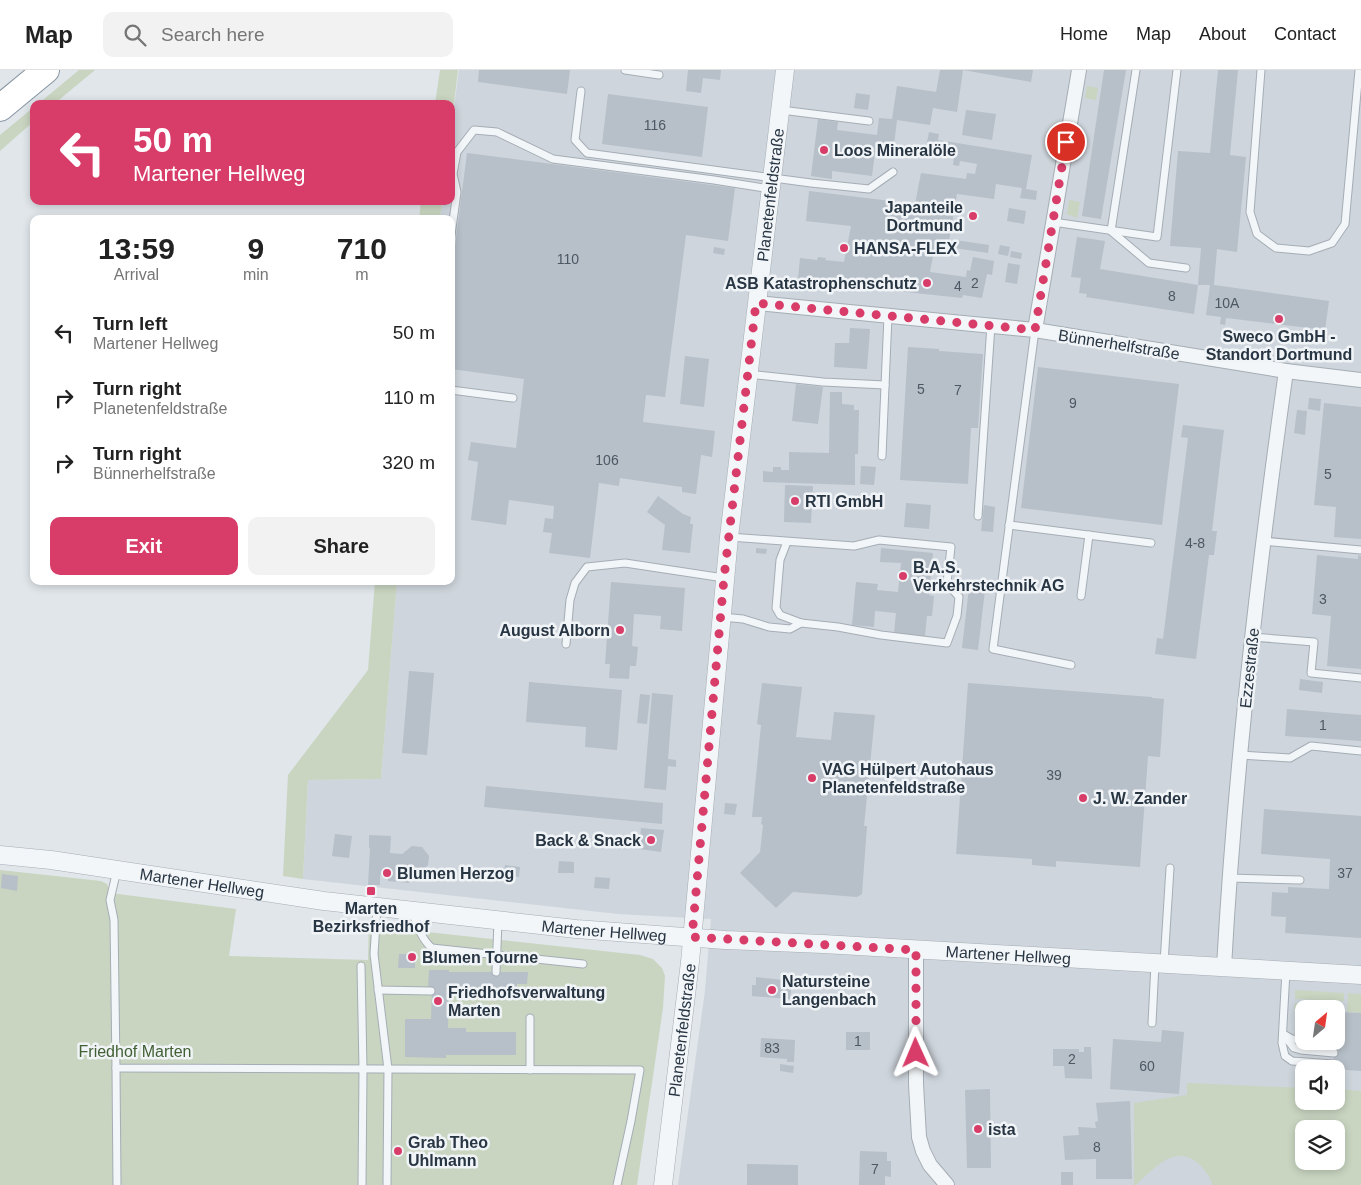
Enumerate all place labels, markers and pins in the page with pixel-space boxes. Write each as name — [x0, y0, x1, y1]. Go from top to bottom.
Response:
pin — [1045, 121, 1087, 163]
place label: Loos Mineralöle — [834, 142, 956, 159]
marker: Loos Mineralöle — [818, 144, 830, 156]
place label: Japanteile Dortmund — [885, 199, 963, 234]
marker: Japanteile Dortmund — [967, 210, 979, 222]
place label: HANSA-FLEX — [854, 240, 957, 257]
marker: HANSA-FLEX — [838, 242, 850, 254]
place label: ASB Katastrophenschutz — [725, 275, 917, 292]
marker: ASB Katastrophenschutz — [921, 277, 933, 289]
marker: Sweco GmbH - Standort Dortmund — [1273, 313, 1285, 325]
place label: Sweco GmbH - Standort Dortmund — [1206, 328, 1352, 363]
place label: RTI GmbH — [805, 493, 883, 510]
marker: RTI GmbH — [789, 495, 801, 507]
place label: B.A.S. Verkehrstechnik AG — [913, 559, 1064, 594]
marker: B.A.S. Verkehrstechnik AG — [897, 570, 909, 582]
place label: August Alborn — [500, 622, 610, 639]
marker: August Alborn — [614, 624, 626, 636]
place label: VAG Hülpert Autohaus Planetenfeldstraße — [822, 761, 994, 796]
marker: VAG Hülpert Autohaus Planetenfeldstraße — [806, 772, 818, 784]
place label: J. W. Zander — [1093, 790, 1187, 807]
marker: J. W. Zander — [1077, 792, 1089, 804]
place label: Back & Snack — [535, 832, 641, 849]
marker: Back & Snack — [645, 834, 657, 846]
place label: Blumen Herzog — [397, 865, 514, 882]
marker: Blumen Herzog — [381, 867, 393, 879]
marker: Marten Bezirksfriedhof — [365, 885, 377, 897]
place label: Marten Bezirksfriedhof — [313, 900, 430, 935]
place label: Blumen Tourne — [422, 949, 538, 966]
marker: Blumen Tourne — [406, 951, 418, 963]
place label: Natursteine Langenbach — [782, 973, 876, 1008]
place label: Friedhofsverwaltung Marten — [448, 984, 605, 1019]
marker: Natursteine Langenbach — [766, 984, 778, 996]
marker: Friedhofsverwaltung Marten — [432, 995, 444, 1007]
place label: ista — [988, 1121, 1016, 1138]
marker: ista — [972, 1123, 984, 1135]
place label: Grab Theo Uhlmann — [408, 1134, 488, 1169]
marker: Grab Theo Uhlmann — [392, 1145, 404, 1157]

